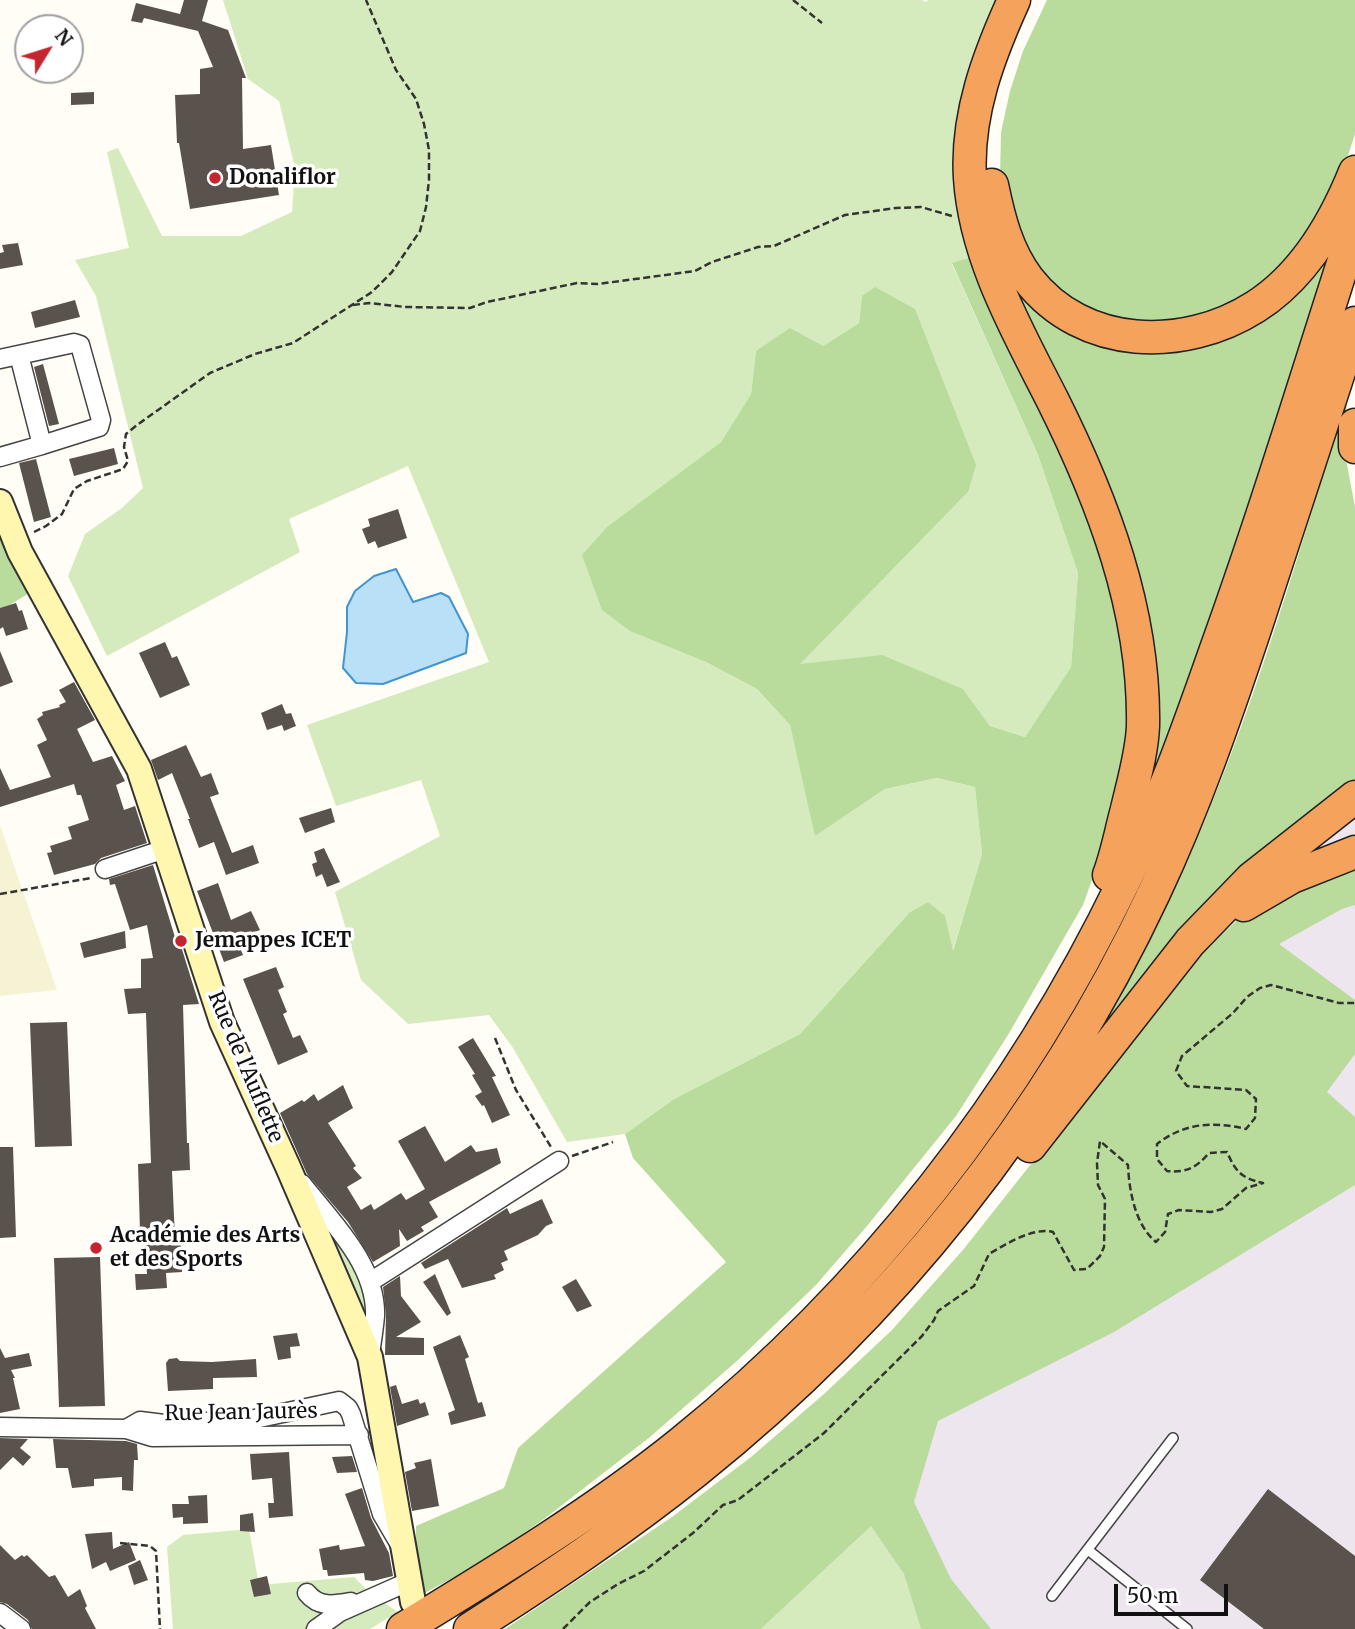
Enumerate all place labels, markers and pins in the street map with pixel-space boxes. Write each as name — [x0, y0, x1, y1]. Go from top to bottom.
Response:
place label: Donaliflor — [229, 165, 336, 191]
marker: Donaliflor — [207, 170, 223, 186]
place label: Jemappes ICET — [195, 928, 351, 954]
marker: Jemappes ICET — [173, 933, 189, 949]
place label: Académie des Arts et des Sports — [110, 1223, 300, 1273]
marker: Académie des Arts et des Sports — [88, 1240, 104, 1256]

